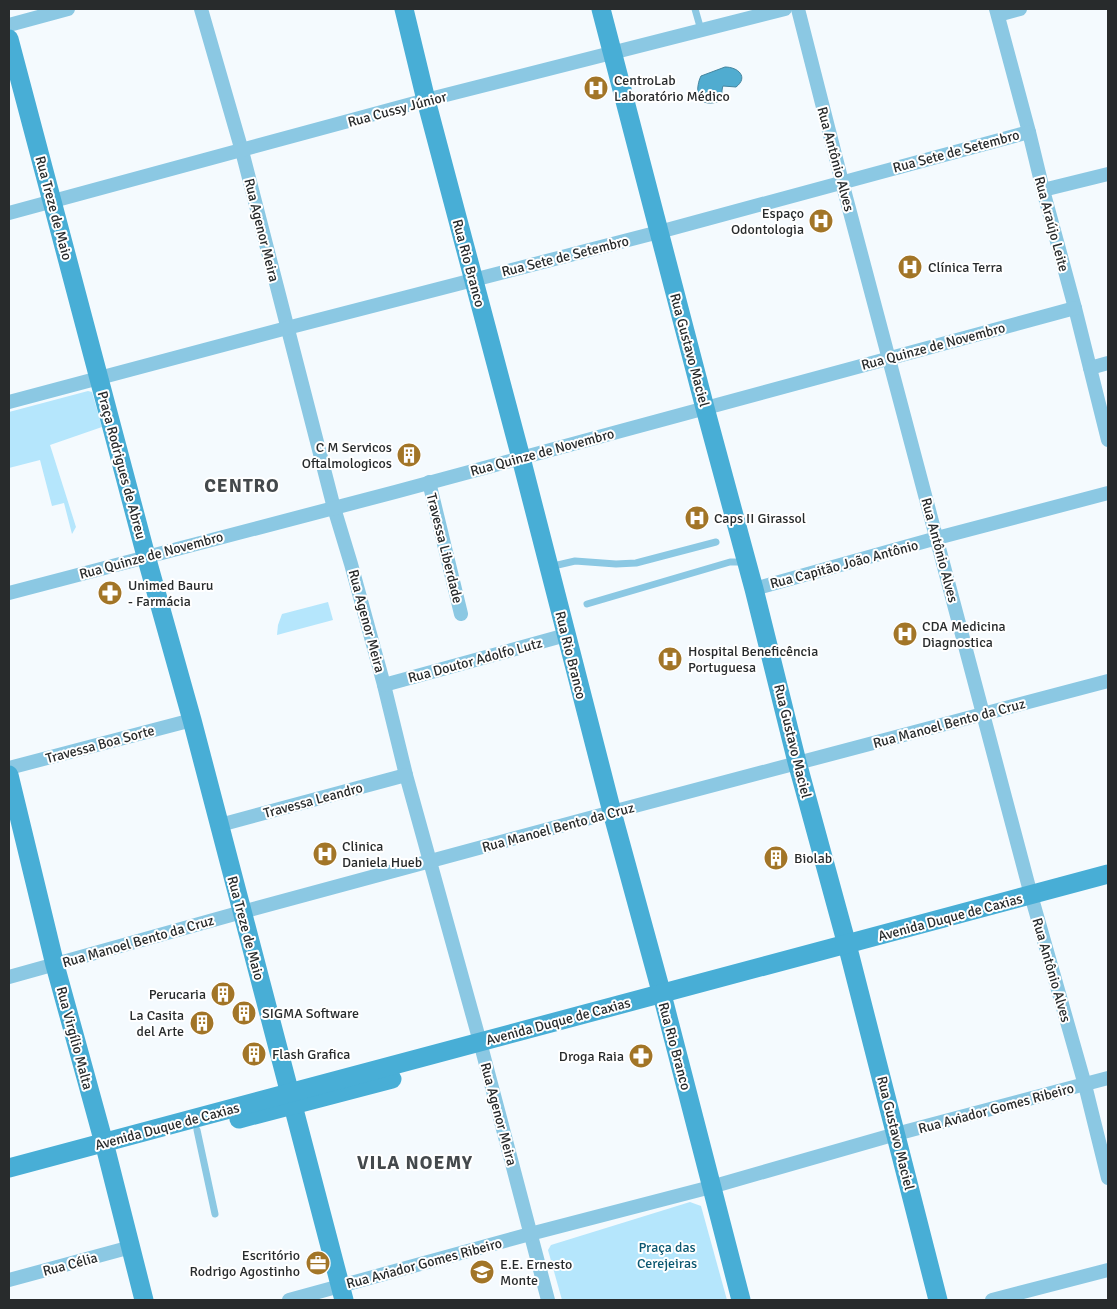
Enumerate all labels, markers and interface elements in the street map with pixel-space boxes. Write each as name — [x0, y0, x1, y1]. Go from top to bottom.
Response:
place label: CentroLab Laboratório Médico — [614, 72, 730, 105]
hospital icon: CentroLab Laboratório Médico — [583, 75, 609, 101]
street label: Rua Cussy Júnior — [346, 88, 449, 131]
street label: Rua Antônio Alves — [813, 105, 858, 213]
street label: Rua Sete de Setembro — [891, 126, 1021, 177]
street label: Rua Treze de Maio — [31, 154, 76, 262]
street label: Rua Araújo Leite — [1031, 175, 1072, 274]
street label: Rua Agenor Meira — [240, 177, 283, 284]
place label: Espaço Odontologia — [731, 205, 804, 238]
hospital icon: Espaço Odontologia — [808, 208, 834, 234]
street label: Rua Rio Branco — [449, 217, 488, 309]
street label: Rua Sete de Setembro — [500, 232, 630, 281]
hospital icon: Clínica Terra — [897, 254, 923, 280]
place label: Clínica Terra — [928, 259, 1003, 276]
street label: Rua Gustavo Maciel — [666, 291, 713, 409]
street label: Rua Quinze de Novembro — [859, 319, 1007, 374]
street label: Praça Rodrigues de Abreu — [94, 389, 150, 541]
street label: Rua Quinze de Novembro — [468, 425, 616, 480]
place label: C M Servicos Oftalmologicos — [302, 439, 392, 472]
building icon: C M Servicos Oftalmologicos — [396, 442, 422, 468]
district label: CENTRO — [204, 474, 280, 498]
street label: Travessa Liberdade — [423, 491, 466, 605]
street label: Rua Antônio Alves — [917, 496, 962, 604]
hospital icon: Caps II Girassol — [684, 505, 710, 531]
place label: Caps II Girassol — [714, 510, 806, 527]
street label: Rua Quinze de Novembro — [77, 528, 225, 583]
street label: Rua Capitão João Antônio — [768, 537, 920, 592]
street label: Rua Agenor Meira — [345, 568, 388, 675]
place label: Unimed Bauru - Farmácia — [128, 577, 214, 610]
pharmacy icon: Unimed Bauru - Farmácia — [97, 580, 123, 606]
street label: Rua Rio Branco — [551, 609, 590, 701]
place label: CDA Medicina Diagnostica — [922, 618, 1006, 651]
hospital icon: CDA Medicina Diagnostica — [892, 621, 918, 647]
street label: Rua Doutor Adolfo Lutz — [406, 634, 544, 687]
place label: Hospital Beneficência Portuguesa — [688, 643, 818, 676]
hospital icon: Hospital Beneficência Portuguesa — [657, 646, 683, 672]
street label: Rua Gustavo Maciel — [770, 682, 815, 800]
street label: Rua Manoel Bento da Cruz — [871, 695, 1027, 752]
street label: Travessa Boa Sorte — [44, 722, 156, 767]
street label: Travessa Leandro — [262, 779, 365, 822]
street label: Rua Manoel Bento da Cruz — [480, 799, 636, 856]
place label: Clinica Daniela Hueb — [342, 838, 422, 871]
hospital icon: Clinica Daniela Hueb — [312, 841, 338, 867]
building icon: Biolab — [763, 845, 789, 871]
place label: Biolab — [794, 850, 832, 867]
street label: Rua Treze de Maio — [223, 874, 268, 982]
street label: Avenida Duque de Caxias — [876, 890, 1024, 945]
street label: Rua Manoel Bento da Cruz — [60, 912, 216, 971]
street label: Rua Antônio Alves — [1029, 916, 1075, 1024]
building icon: Perucaria — [210, 981, 236, 1007]
street label: Rua Virgílio Malta — [53, 985, 96, 1092]
place label: Perucaria — [149, 986, 206, 1003]
street label: Avenida Duque de Caxias — [484, 994, 632, 1049]
building icon: SIGMA Software — [231, 1000, 257, 1026]
street label: Rua Rio Branco — [655, 1000, 694, 1092]
place label: SIGMA Software — [262, 1005, 359, 1022]
place label: La Casita del Arte — [129, 1007, 184, 1040]
building icon: La Casita del Arte — [189, 1010, 215, 1036]
building icon: Flash Grafica — [241, 1041, 267, 1067]
pharmacy icon: Droga Raia — [628, 1043, 654, 1069]
place label: Flash Grafica — [272, 1046, 350, 1063]
place label: Droga Raia — [559, 1048, 624, 1065]
street label: Rua Agenor Meira — [477, 1061, 520, 1168]
street label: Rua Gustavo Maciel — [873, 1074, 918, 1192]
street label: Rua Aviador Gomes Ribeiro — [916, 1080, 1076, 1137]
street label: Avenida Duque de Caxias — [93, 1099, 241, 1154]
district label: VILA NOEMY — [357, 1151, 473, 1175]
street label: Rua Aviador Gomes Ribeiro — [344, 1235, 504, 1292]
park label: Praça das Cerejeiras — [637, 1239, 697, 1272]
place label: Escritório Rodrigo Agostinho — [190, 1247, 300, 1280]
street label: Rua Célia — [41, 1249, 99, 1280]
office icon: Escritório Rodrigo Agostinho — [305, 1250, 331, 1276]
place label: E.E. Ernesto Monte — [500, 1256, 572, 1289]
school or university icon: E.E. Ernesto Monte — [469, 1259, 495, 1285]

